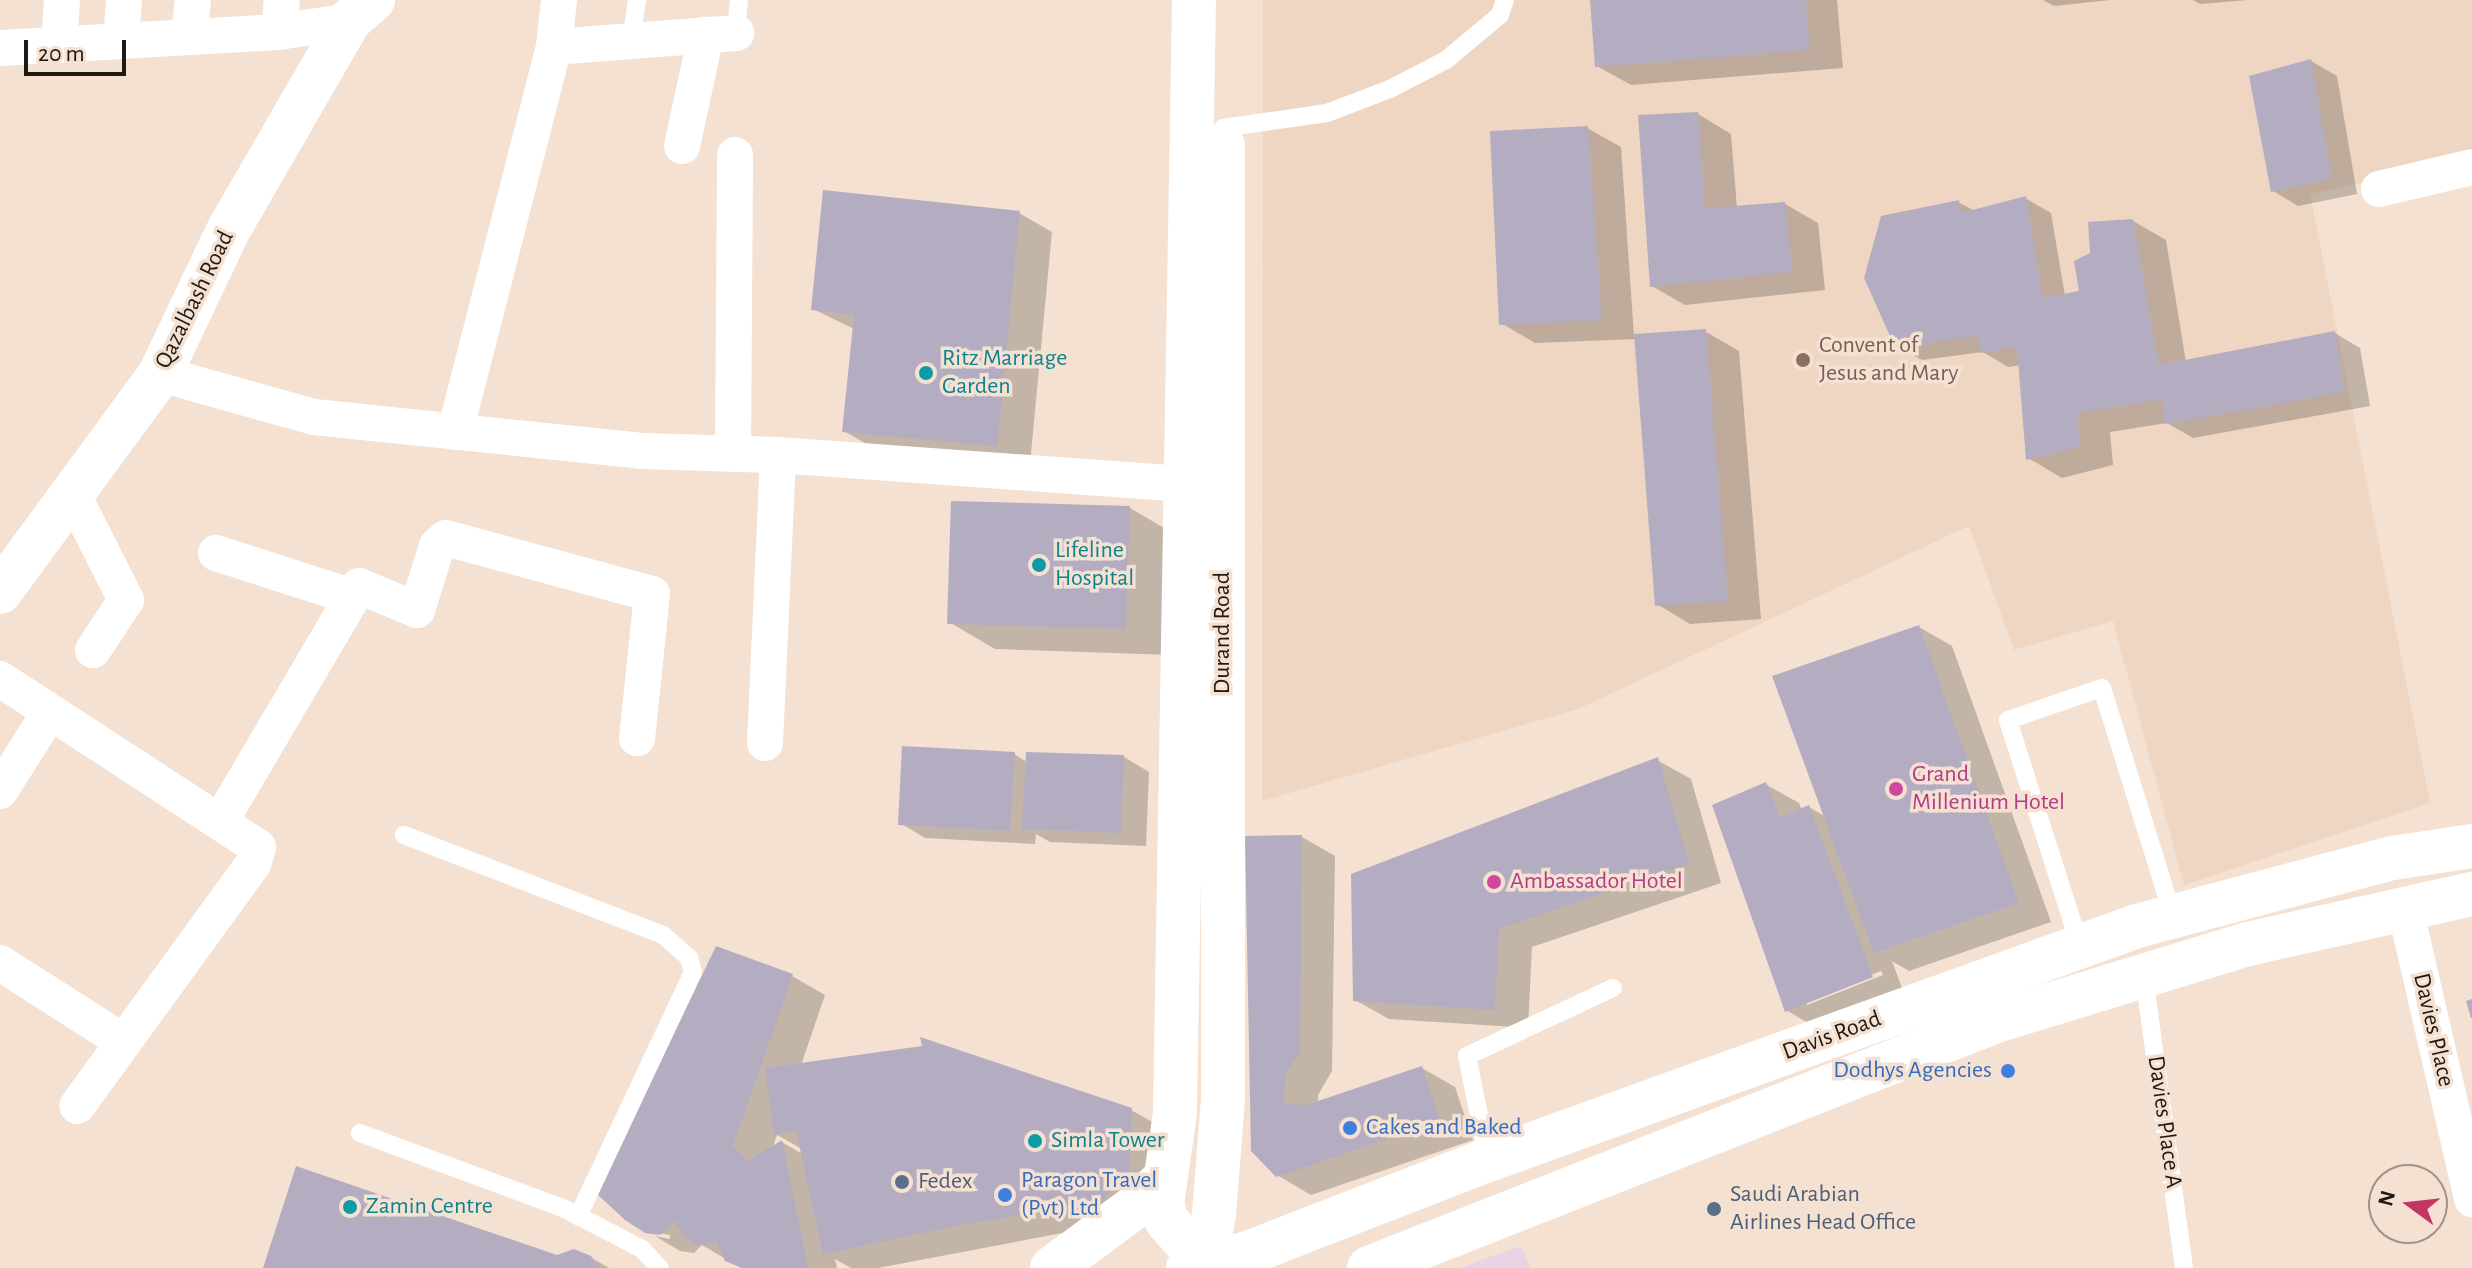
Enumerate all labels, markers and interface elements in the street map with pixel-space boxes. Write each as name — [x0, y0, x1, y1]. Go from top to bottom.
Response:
scale bar — [28, 24, 130, 74]
text: 20 m — [38, 42, 85, 66]
street label: Qazalbash Road — [149, 226, 241, 374]
place label: Convent of Jesus and Mary — [1819, 332, 1958, 388]
place label: Ritz Marriage Garden — [942, 345, 1067, 401]
marker: Convent of Jesus and Mary — [1794, 351, 1812, 369]
marker: Ritz Marriage Garden — [917, 364, 935, 382]
place label: Lifeline Hospital — [1055, 537, 1134, 593]
marker: Lifeline Hospital — [1030, 556, 1048, 574]
street label: Durand Road — [1209, 572, 1237, 694]
place label: Grand Millenium Hotel — [1912, 761, 2065, 817]
marker: Grand Millenium Hotel — [1887, 780, 1905, 798]
place label: Ambassador Hotel — [1510, 868, 1683, 896]
marker: Ambassador Hotel — [1485, 873, 1503, 891]
street label: Davies Place — [2406, 970, 2460, 1090]
street label: Davis Road — [1779, 1005, 1885, 1067]
street label: Davies Place A — [2140, 1054, 2188, 1190]
place label: Dodhys Agencies — [1833, 1057, 1992, 1085]
marker: Dodhys Agencies — [1999, 1062, 2017, 1080]
place label: Cakes and Baked — [1366, 1114, 1522, 1142]
marker: Cakes and Baked — [1341, 1119, 1359, 1137]
place label: Simla Tower — [1051, 1127, 1165, 1155]
marker: Simla Tower — [1026, 1132, 1044, 1150]
north arrow — [2368, 1164, 2448, 1244]
place label: Paragon Travel (Pvt) Ltd — [1021, 1167, 1157, 1223]
place label: Fedex — [918, 1168, 973, 1196]
marker: Fedex — [893, 1173, 911, 1191]
place label: Saudi Arabian Airlines Head Office — [1730, 1181, 1916, 1237]
marker: Paragon Travel (Pvt) Ltd — [996, 1186, 1014, 1204]
text: N — [2374, 1188, 2399, 1209]
place label: Zamin Centre — [366, 1193, 493, 1221]
marker: Zamin Centre — [341, 1198, 359, 1216]
marker: Saudi Arabian Airlines Head Office — [1705, 1200, 1723, 1218]

